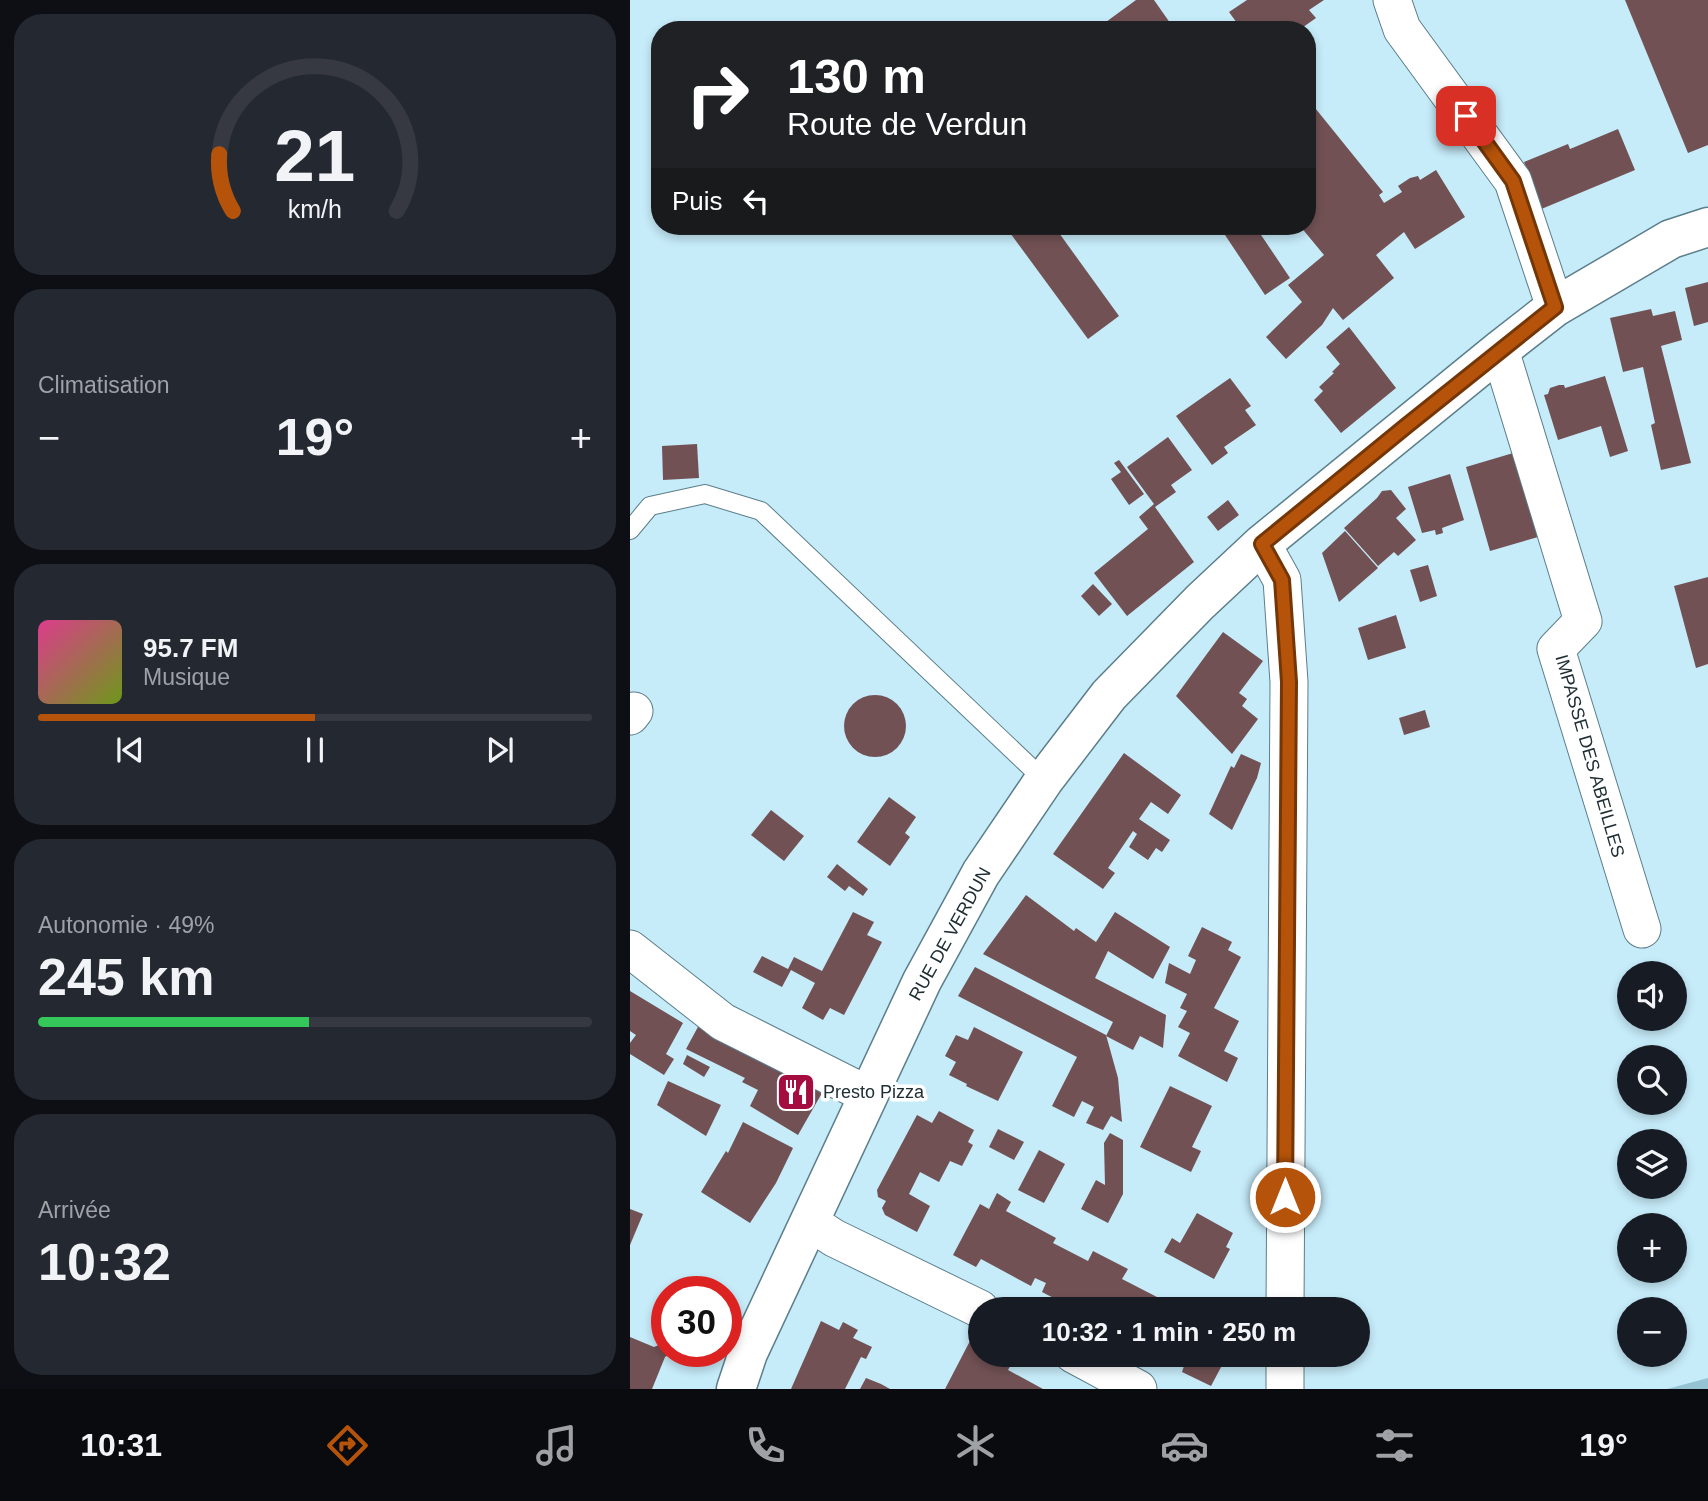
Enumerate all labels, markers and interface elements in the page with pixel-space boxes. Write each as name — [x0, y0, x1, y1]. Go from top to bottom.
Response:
icon: right — [672, 49, 763, 140]
text: 130 m — [787, 49, 926, 103]
pin — [1436, 86, 1496, 146]
icon: arrive — [1447, 97, 1485, 135]
text: Route de Verdun — [787, 106, 1027, 142]
text: 21 — [275, 115, 355, 196]
icon: left — [737, 182, 775, 220]
text: Puis — [672, 186, 723, 216]
text: km/h — [288, 194, 342, 222]
text: Climatisation — [38, 372, 170, 398]
text: 19° — [276, 408, 354, 466]
text: − — [38, 417, 60, 459]
text: + — [570, 417, 592, 459]
text: 95.7 FM — [143, 633, 238, 663]
street label: IMPASSE DES ABEILLES — [1551, 652, 1629, 860]
text: Musique — [143, 664, 230, 690]
icon: previous — [111, 731, 149, 769]
icon: pause — [296, 731, 334, 769]
icon: next — [481, 731, 519, 769]
street label: RUE DE VERDUN — [905, 864, 995, 1004]
text: Autonomie · 49% — [38, 912, 214, 938]
text: 245 km — [38, 948, 214, 1006]
map controls — [1617, 961, 1687, 1367]
button: sound — [1617, 961, 1687, 1031]
button: search — [1617, 1045, 1687, 1115]
restaurant icon: Presto Pizza — [775, 1071, 817, 1113]
place label: Presto Pizza — [823, 1082, 925, 1102]
button: layers — [1617, 1129, 1687, 1199]
position arrow — [1248, 1160, 1322, 1234]
text: Arrivée — [38, 1197, 111, 1223]
button: + — [1617, 1213, 1687, 1283]
text: 10:32 — [38, 1233, 171, 1291]
speed limit sign: 30 — [651, 1276, 742, 1367]
button: − — [1617, 1297, 1687, 1367]
text: 10:32 · 1 min · 250 m — [1042, 1317, 1296, 1347]
icon: directions — [323, 1421, 372, 1470]
icon: music — [532, 1421, 581, 1470]
icon: phone — [741, 1421, 790, 1470]
icon: climate — [951, 1421, 1000, 1470]
icon: car — [1160, 1421, 1209, 1470]
icon: filters — [1370, 1421, 1419, 1470]
text: 10:31 — [80, 1427, 162, 1463]
text: 19° — [1579, 1427, 1628, 1463]

